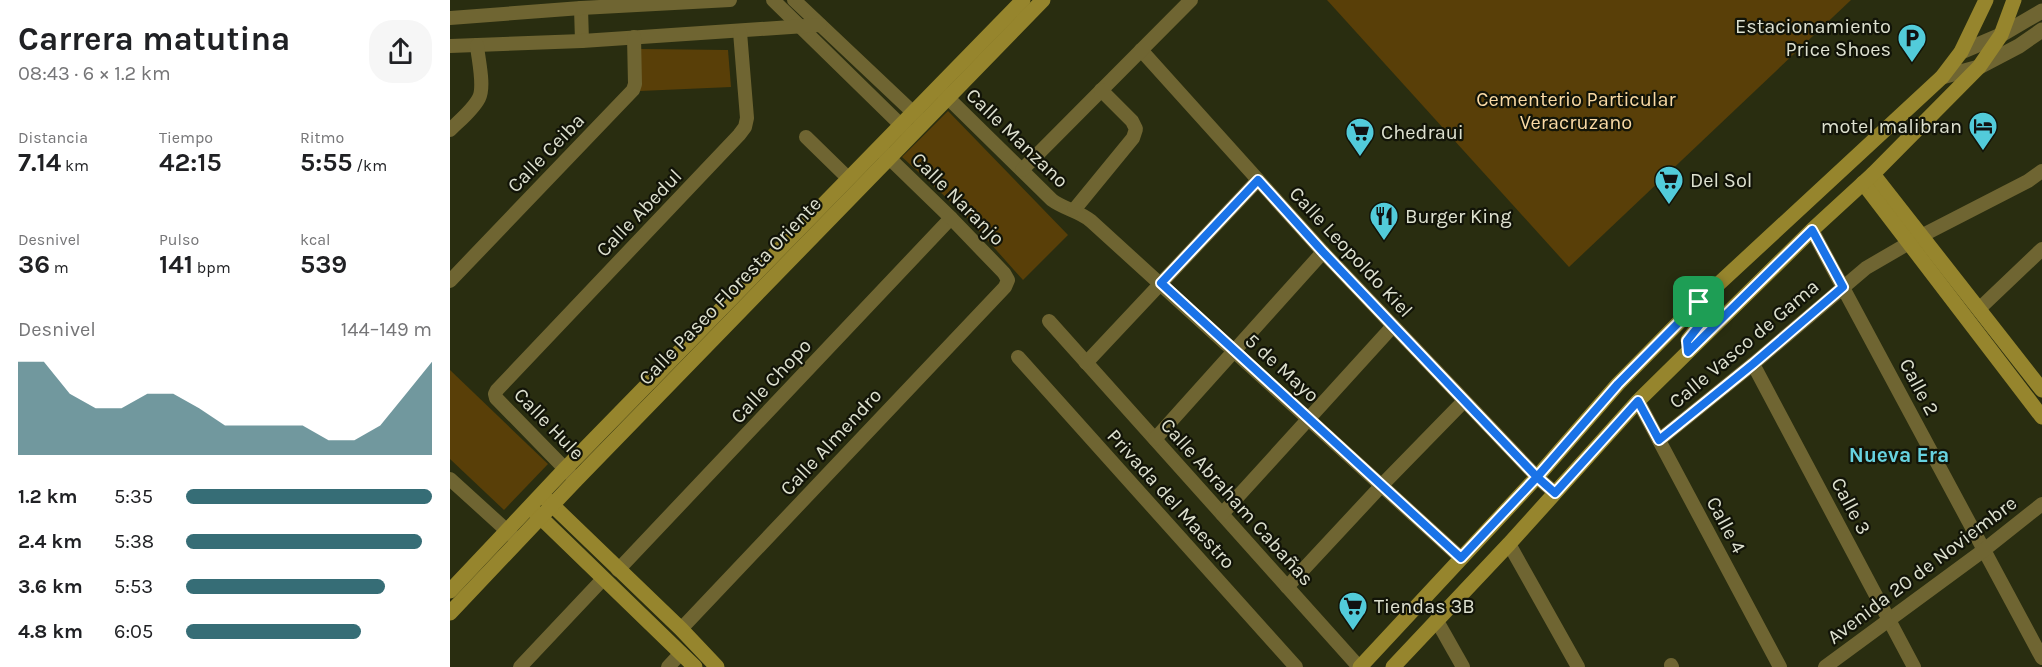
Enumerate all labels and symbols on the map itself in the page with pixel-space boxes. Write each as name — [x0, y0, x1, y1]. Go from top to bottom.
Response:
place label: Estacionamiento Price Shoes — [1735, 15, 1891, 61]
parking icon: Estacionamiento Price Shoes — [1896, 22, 1928, 64]
street label: Calle Manzano — [961, 84, 1073, 192]
park label: Cementerio Particular Veracruzano — [1476, 88, 1676, 134]
street label: Calle Ceiba — [503, 109, 589, 197]
hotel icon: motel malibran — [1967, 110, 1999, 152]
place label: motel malibran — [1821, 115, 1962, 138]
supermarket icon: Chedraui — [1344, 116, 1376, 158]
place label: Chedraui — [1381, 121, 1464, 144]
street label: Calle Naranjo — [907, 148, 1009, 250]
street label: Calle Abedul — [592, 164, 686, 262]
supermarket icon: Del Sol — [1653, 164, 1685, 206]
place label: Del Sol — [1690, 169, 1752, 192]
street label: Calle Leopoldo Kiel — [1285, 182, 1417, 322]
street label: Calle Paseo Floresta Oriente — [634, 192, 826, 390]
restaurant icon: Burger King — [1368, 200, 1400, 242]
place label: Burger King — [1405, 205, 1511, 228]
street label: Calle Vasco de Gama — [1665, 275, 1823, 413]
pin — [1673, 276, 1724, 327]
street label: 5 de Mayo — [1240, 329, 1324, 407]
street label: Calle Chopo — [726, 334, 816, 428]
street label: Calle 2 — [1895, 355, 1943, 419]
street label: Calle Hule — [509, 383, 589, 465]
street label: Calle Almendro — [776, 384, 886, 500]
street label: Calle Abraham Cabañas — [1156, 414, 1318, 590]
street label: Privada del Maestro — [1102, 424, 1240, 574]
district label: Nueva Era — [1849, 443, 1949, 467]
street label: Calle 3 — [1826, 474, 1876, 538]
street label: Avenida 20 de Noviembre — [1823, 491, 2021, 649]
street label: Calle 4 — [1702, 493, 1750, 557]
supermarket icon: Tiendas 3B — [1337, 590, 1369, 632]
place label: Tiendas 3B — [1374, 595, 1475, 618]

